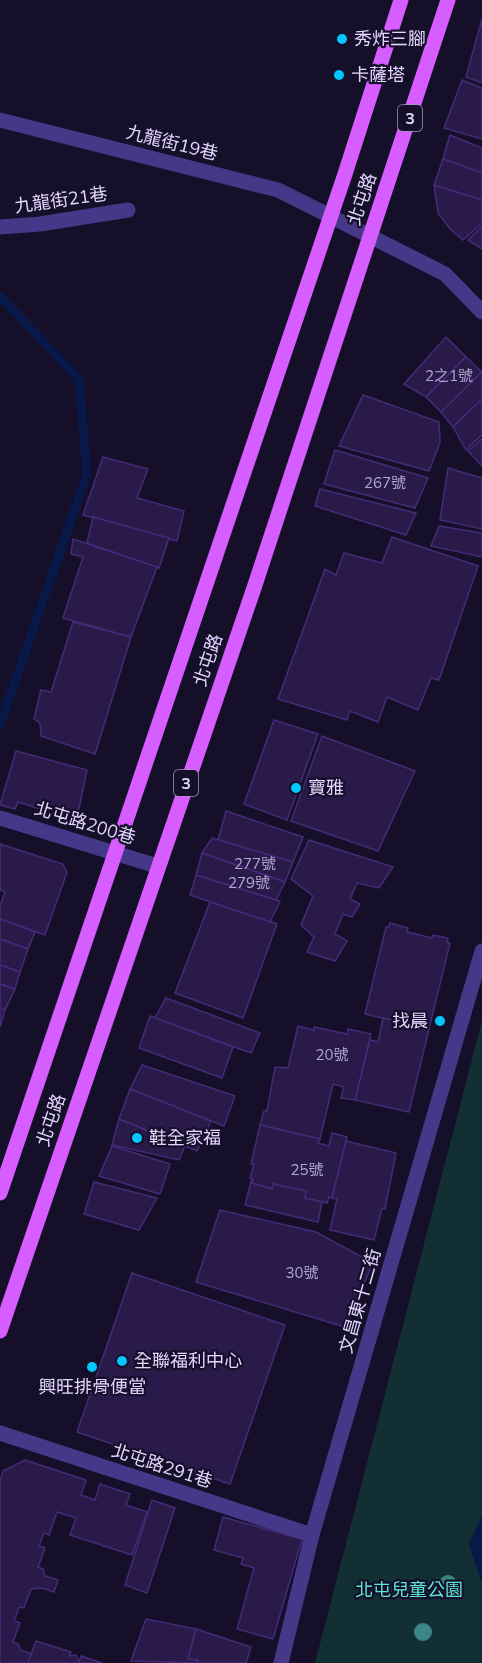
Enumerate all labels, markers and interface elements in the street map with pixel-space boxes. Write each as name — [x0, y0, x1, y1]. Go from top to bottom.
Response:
place label: 秀炸三腳 — [354, 27, 426, 50]
marker: 秀炸三腳 — [335, 32, 349, 46]
place label: 卡薩塔 — [351, 63, 405, 86]
marker: 卡薩塔 — [332, 68, 346, 82]
road number: 3 — [398, 105, 422, 131]
street label: 九龍街19巷 — [124, 120, 220, 165]
street label: 北屯路 — [342, 170, 381, 228]
street label: 九龍街21巷 — [13, 182, 109, 217]
house number: 2之1號 — [425, 366, 473, 385]
house number: 267號 — [364, 473, 406, 492]
street label: 北屯路 — [188, 631, 227, 689]
road number: 3 — [174, 770, 198, 796]
place label: 寶雅 — [308, 776, 344, 799]
marker: 寶雅 — [289, 781, 303, 795]
street label: 北屯路200巷 — [32, 796, 138, 849]
house number: 277號 — [234, 854, 276, 873]
house number: 279號 — [228, 873, 270, 892]
place label: 找晨 — [392, 1009, 428, 1032]
marker: 找晨 — [433, 1014, 447, 1028]
house number: 20號 — [315, 1045, 349, 1064]
street label: 北屯路 — [31, 1091, 70, 1149]
place label: 鞋全家福 — [149, 1126, 221, 1149]
marker: 鞋全家福 — [130, 1131, 144, 1145]
house number: 25號 — [290, 1160, 324, 1179]
street label: 文昌東十二街 — [334, 1246, 385, 1356]
house number: 30號 — [285, 1263, 319, 1282]
place label: 全聯福利中心 — [134, 1349, 242, 1372]
marker: 全聯福利中心 — [115, 1354, 129, 1368]
marker: 興旺排骨便當 — [85, 1360, 99, 1374]
place label: 興旺排骨便當 — [38, 1375, 146, 1398]
street label: 北屯路291巷 — [109, 1438, 215, 1493]
park label: 北屯兒童公園 — [355, 1578, 463, 1601]

